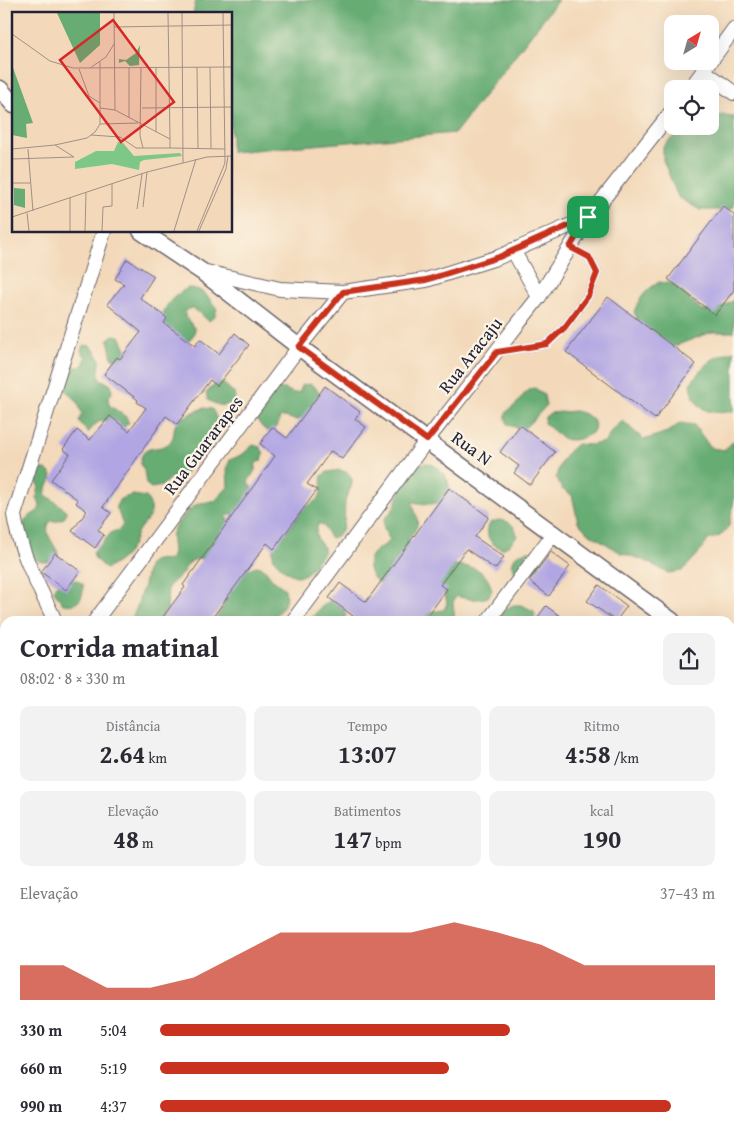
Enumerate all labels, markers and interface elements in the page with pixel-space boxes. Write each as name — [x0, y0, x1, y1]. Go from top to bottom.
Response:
inset map — [12, 12, 232, 232]
north arrow — [664, 15, 719, 70]
map controls — [664, 15, 719, 135]
button: locate — [664, 80, 719, 135]
pin — [567, 196, 609, 238]
icon: arrive — [574, 203, 602, 231]
street label: Rua Aracaju — [432, 311, 509, 399]
street label: Rua Guararapes — [157, 390, 249, 500]
street label: Rua N — [446, 424, 498, 472]
text: Corrida matinal — [20, 626, 219, 667]
button: share — [663, 633, 715, 685]
text: 08:02 · 8 × 330 m — [20, 666, 125, 690]
text: Distância — [106, 716, 160, 736]
text: Tempo — [347, 716, 388, 736]
text: Ritmo — [584, 716, 620, 736]
text: 2.64 — [99, 736, 145, 772]
text: 13:07 — [338, 736, 397, 772]
text: 4:58 — [565, 736, 611, 772]
text: km — [145, 748, 167, 768]
text: /km — [611, 748, 639, 768]
text: Elevação — [108, 801, 159, 821]
text: Batimentos — [334, 801, 401, 821]
text: kcal — [590, 801, 614, 821]
text: 48 — [113, 821, 139, 857]
text: 147 — [333, 821, 372, 857]
text: 190 — [582, 821, 621, 857]
text: m — [139, 833, 153, 853]
text: bpm — [372, 833, 402, 853]
text: Elevação — [20, 881, 78, 905]
text: 37–43 m — [660, 881, 715, 905]
text: 330 m — [20, 1018, 62, 1042]
text: 5:04 — [100, 1018, 127, 1042]
text: 660 m — [20, 1056, 62, 1080]
text: 5:19 — [100, 1056, 127, 1080]
text: 990 m — [20, 1094, 62, 1118]
text: 4:37 — [100, 1094, 127, 1118]

